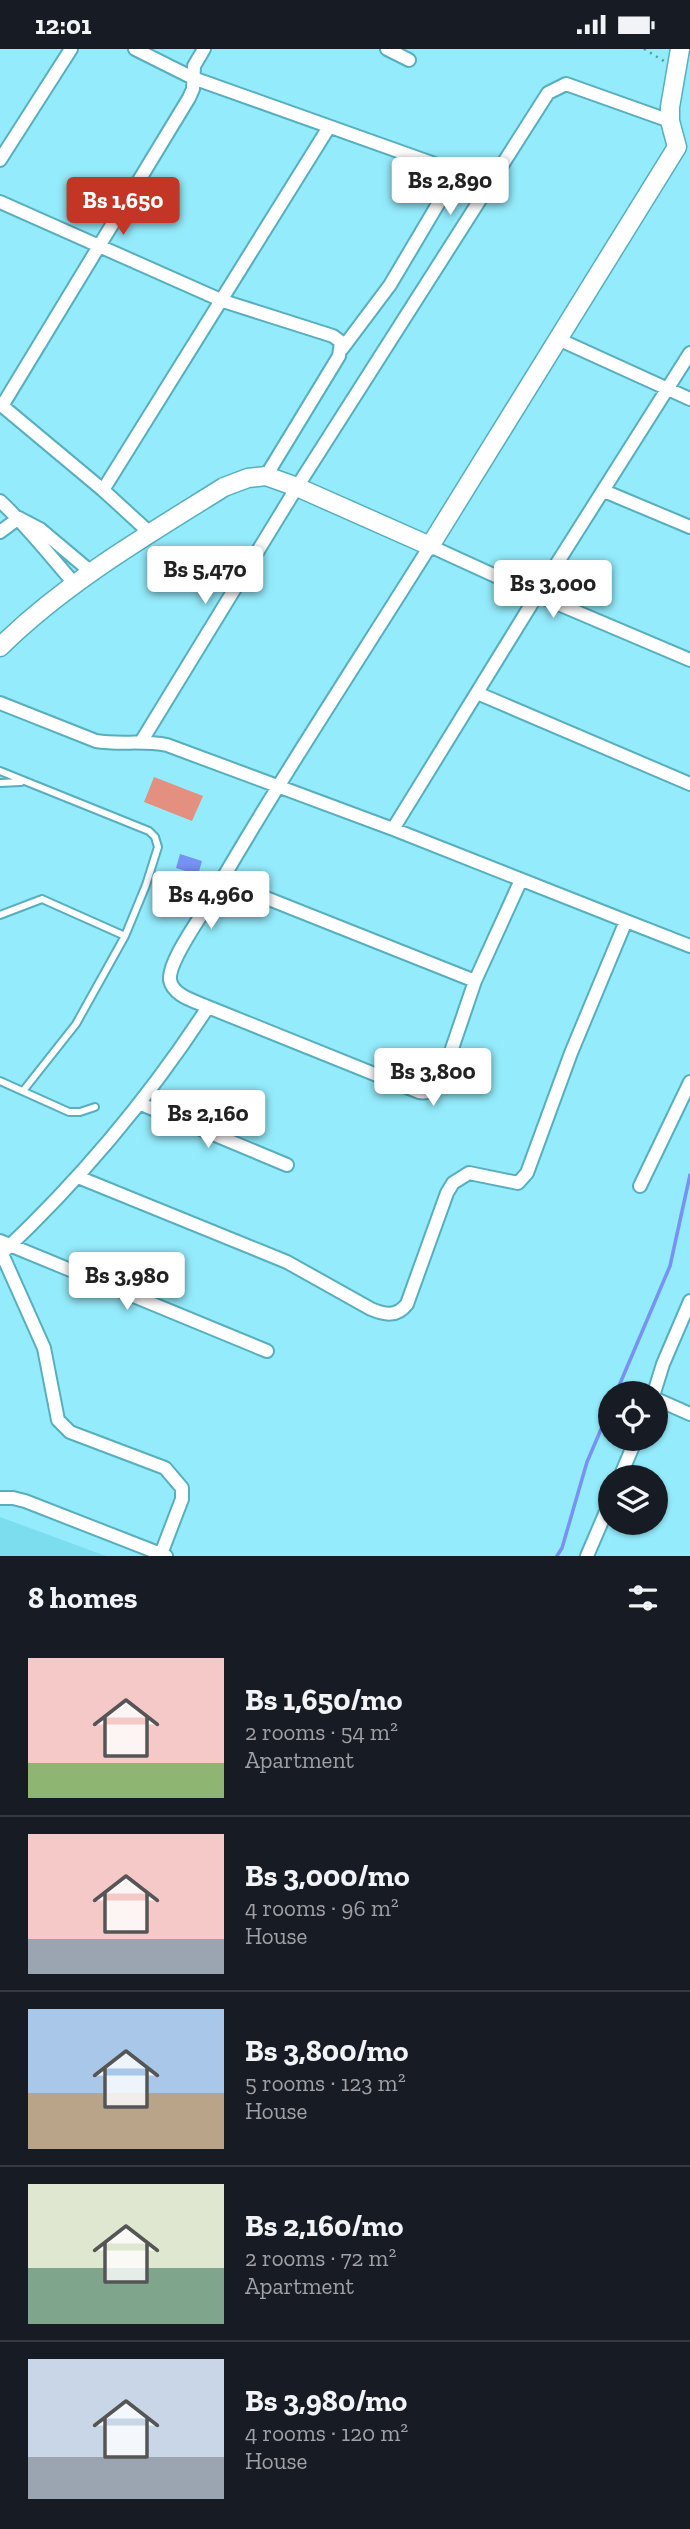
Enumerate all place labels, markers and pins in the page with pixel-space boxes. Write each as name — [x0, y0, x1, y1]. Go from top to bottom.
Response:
pin: Bs 2,890 — [378, 157, 522, 217]
pin: Bs 1,650 — [51, 177, 195, 237]
pin: Bs 5,470 — [133, 547, 277, 606]
pin: Bs 3,000 — [481, 561, 625, 620]
pin: Bs 4,960 — [139, 871, 283, 931]
pin: Bs 3,800 — [361, 1049, 505, 1108]
pin: Bs 2,160 — [136, 1091, 280, 1150]
pin: Bs 3,980 — [55, 1253, 199, 1312]

